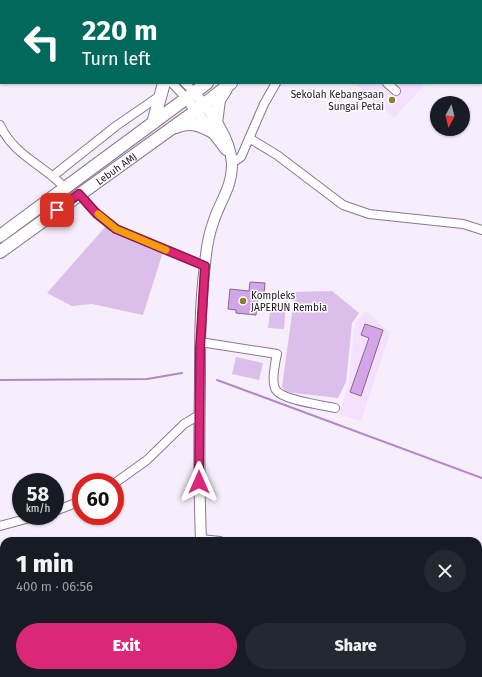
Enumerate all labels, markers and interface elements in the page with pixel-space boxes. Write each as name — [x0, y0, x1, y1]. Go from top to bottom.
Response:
text: 220 m — [82, 14, 158, 47]
icon: left — [16, 16, 68, 68]
text: Turn left — [82, 48, 151, 70]
place label: Sekolah Kebangsaan Sungai Petai — [291, 89, 384, 113]
marker: Sekolah Kebangsaan Sungai Petai — [387, 95, 397, 105]
north arrow — [430, 96, 470, 136]
map controls — [430, 96, 470, 136]
street label: Lebuh AMJ — [94, 151, 139, 188]
pin — [40, 193, 74, 227]
icon: arrive — [46, 199, 68, 221]
place label: Kompleks JAPERUN Rembia — [251, 290, 327, 314]
marker: Kompleks JAPERUN Rembia — [238, 296, 248, 306]
position arrow — [178, 461, 220, 503]
speed limit sign: 60 — [72, 473, 124, 525]
text: 58 — [27, 482, 49, 506]
text: km/h — [26, 503, 50, 515]
text: 1 min — [16, 550, 74, 578]
button: close — [424, 550, 466, 592]
text: 400 m · 06:56 — [16, 579, 93, 594]
button: Exit — [16, 623, 237, 669]
button: Share — [245, 623, 466, 669]

